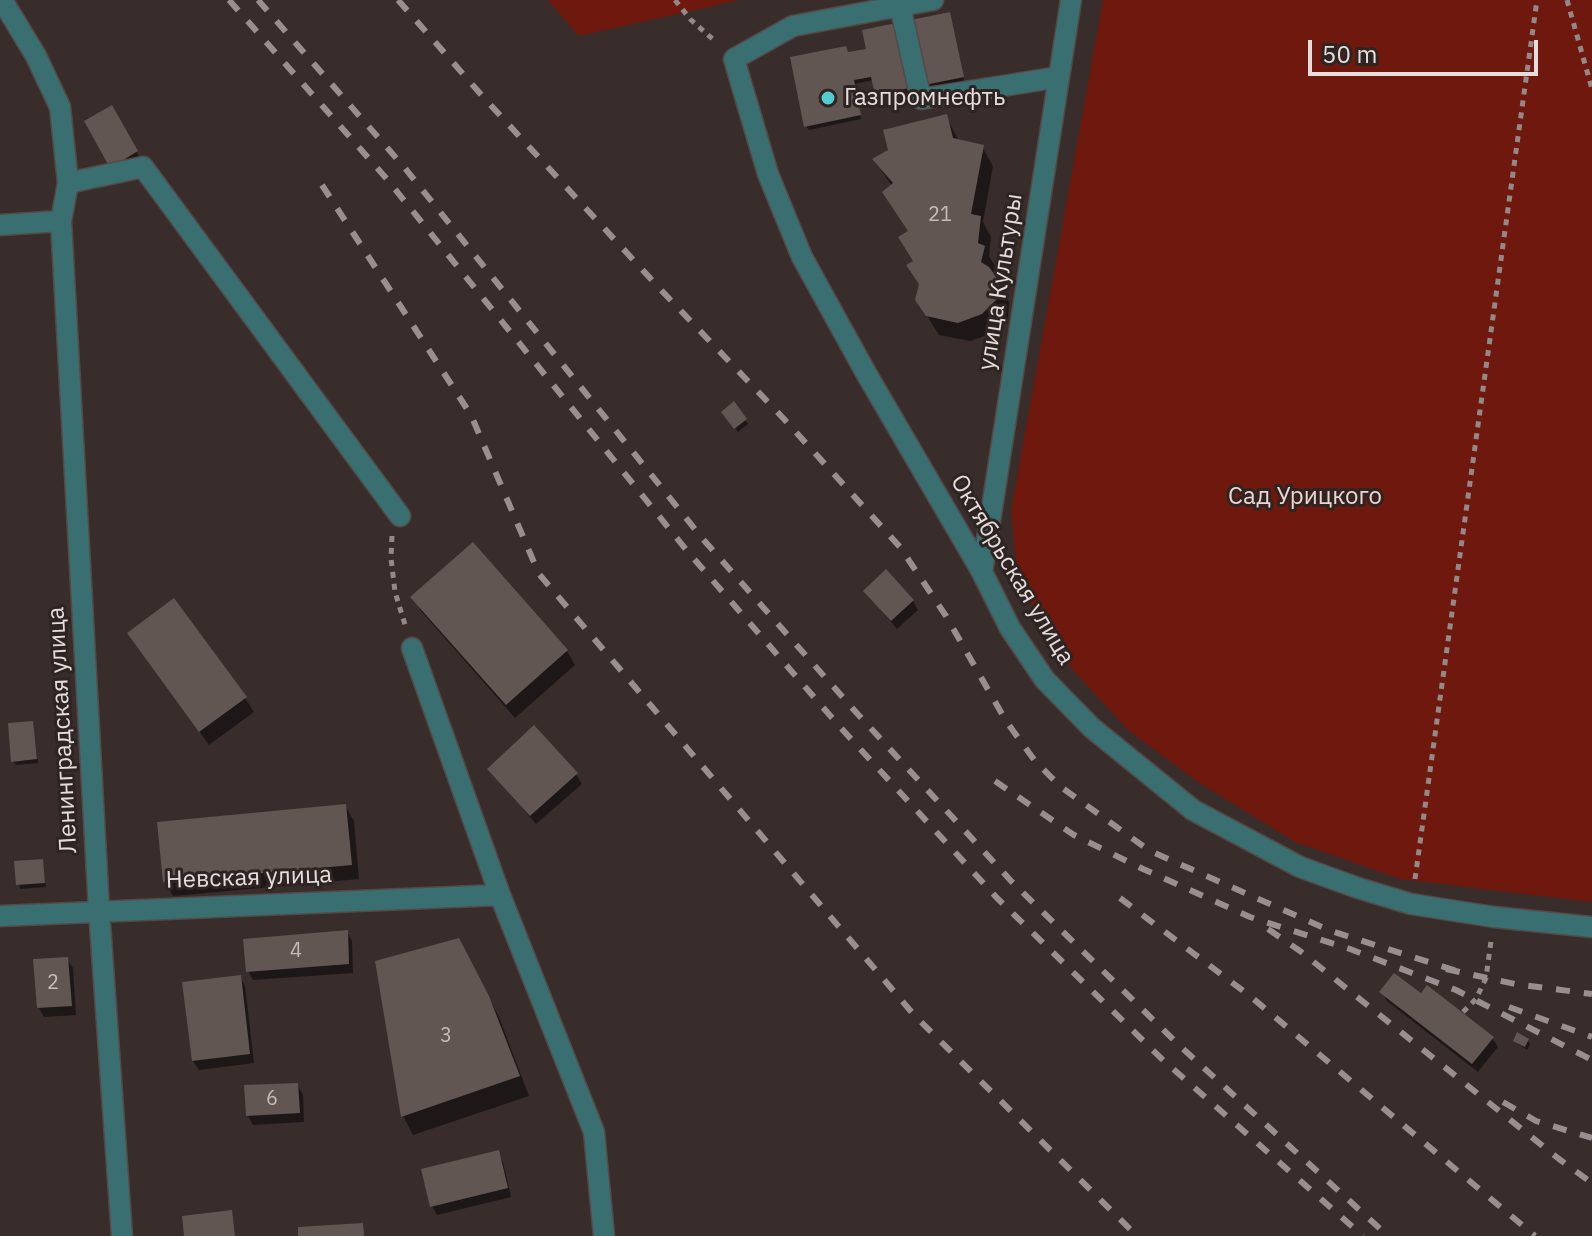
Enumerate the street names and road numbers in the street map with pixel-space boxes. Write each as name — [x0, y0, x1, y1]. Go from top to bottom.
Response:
street label: улица Культуры — [973, 192, 1029, 372]
street label: Октябрьская улица — [944, 470, 1080, 670]
street label: Ленинградская улица — [42, 606, 84, 854]
street label: Невская улица — [165, 861, 333, 895]

